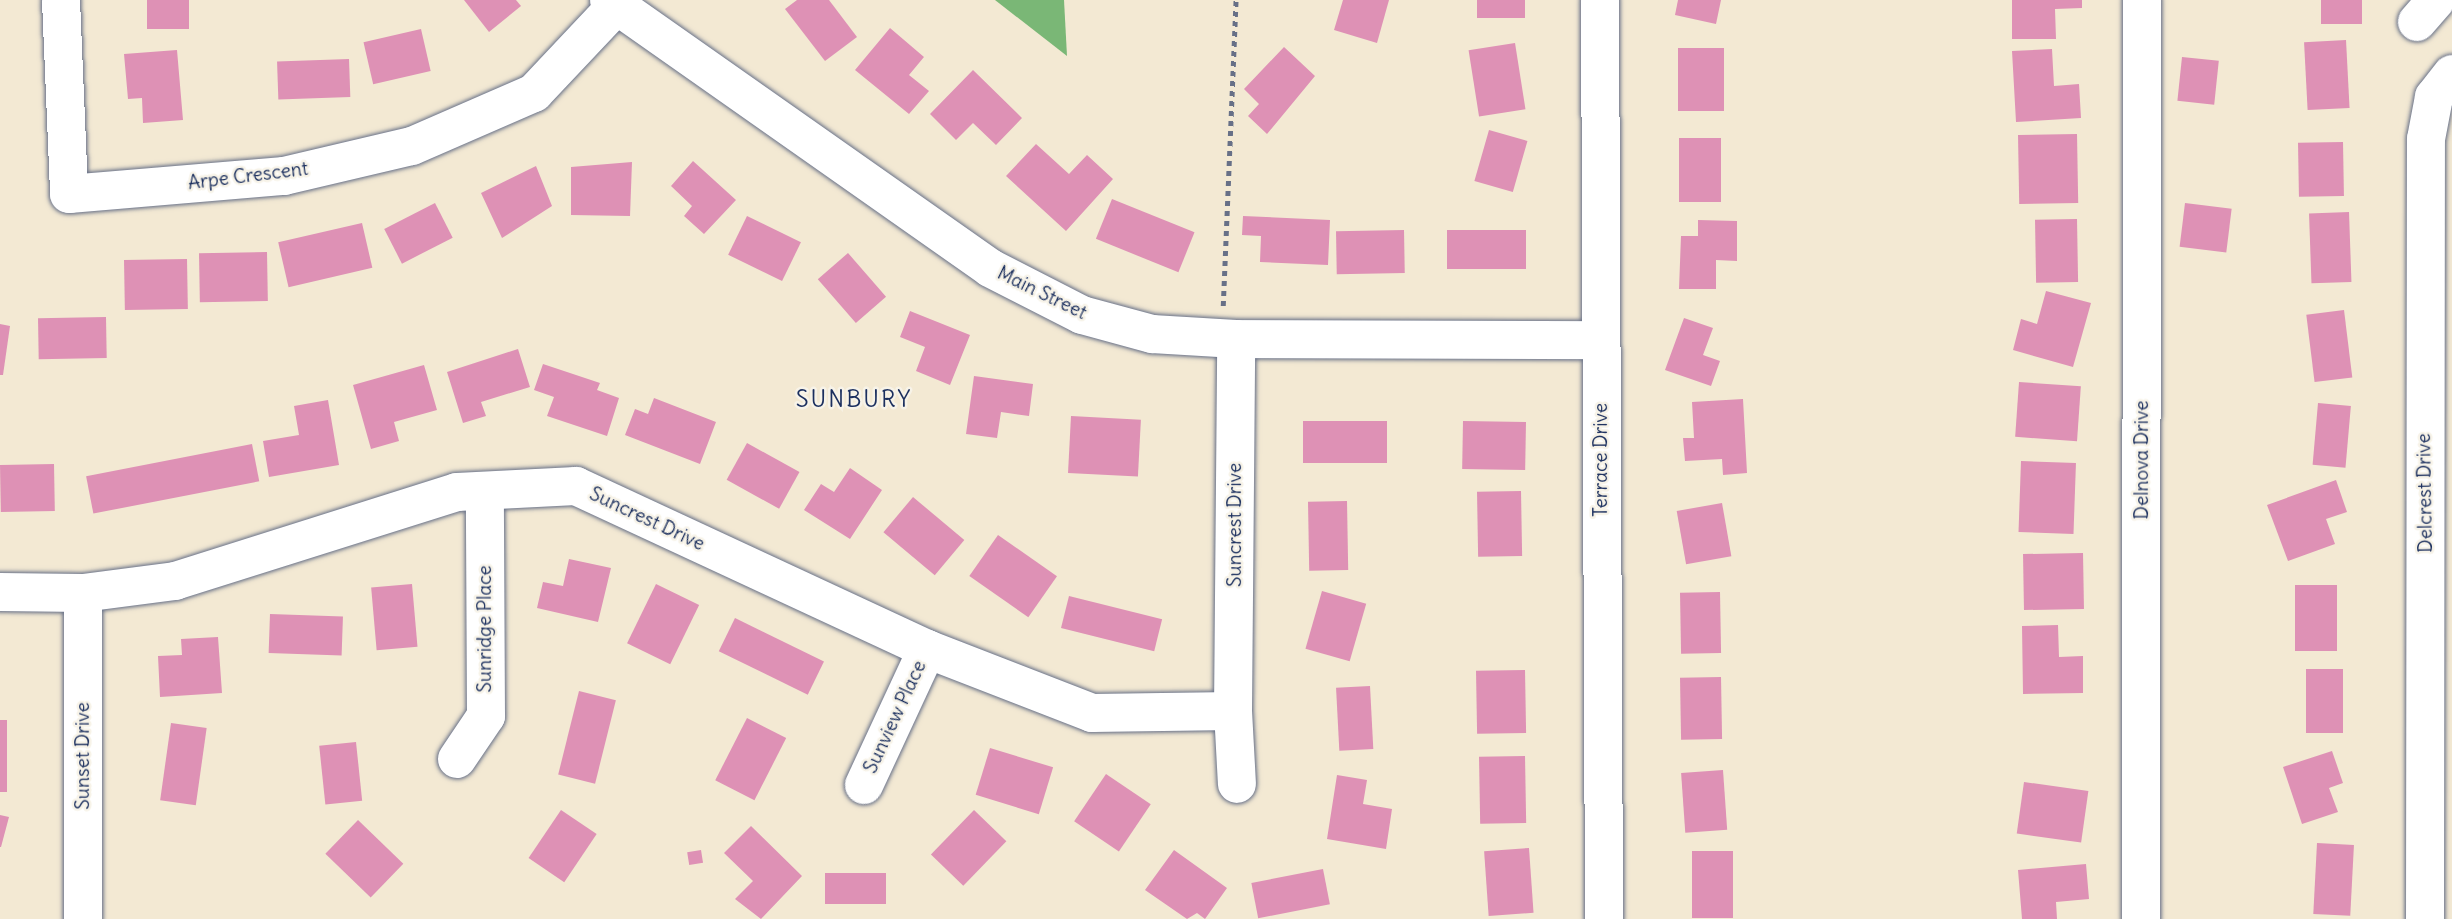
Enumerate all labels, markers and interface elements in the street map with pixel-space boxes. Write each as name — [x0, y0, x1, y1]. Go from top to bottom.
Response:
street label: Arpe Crescent — [187, 157, 309, 195]
street label: Main Street — [994, 262, 1090, 324]
district label: SUNBURY — [797, 385, 911, 413]
street label: Delnova Drive — [2131, 400, 2153, 520]
street label: Terrace Drive — [1590, 403, 1612, 517]
street label: Delcrest Drive — [2413, 433, 2437, 553]
street label: Suncrest Drive — [1224, 463, 1246, 587]
street label: Suncrest Drive — [586, 482, 708, 556]
street label: Sunridge Place — [474, 565, 496, 693]
street label: Sunview Place — [859, 657, 931, 777]
street label: Sunset Drive — [72, 702, 94, 810]

